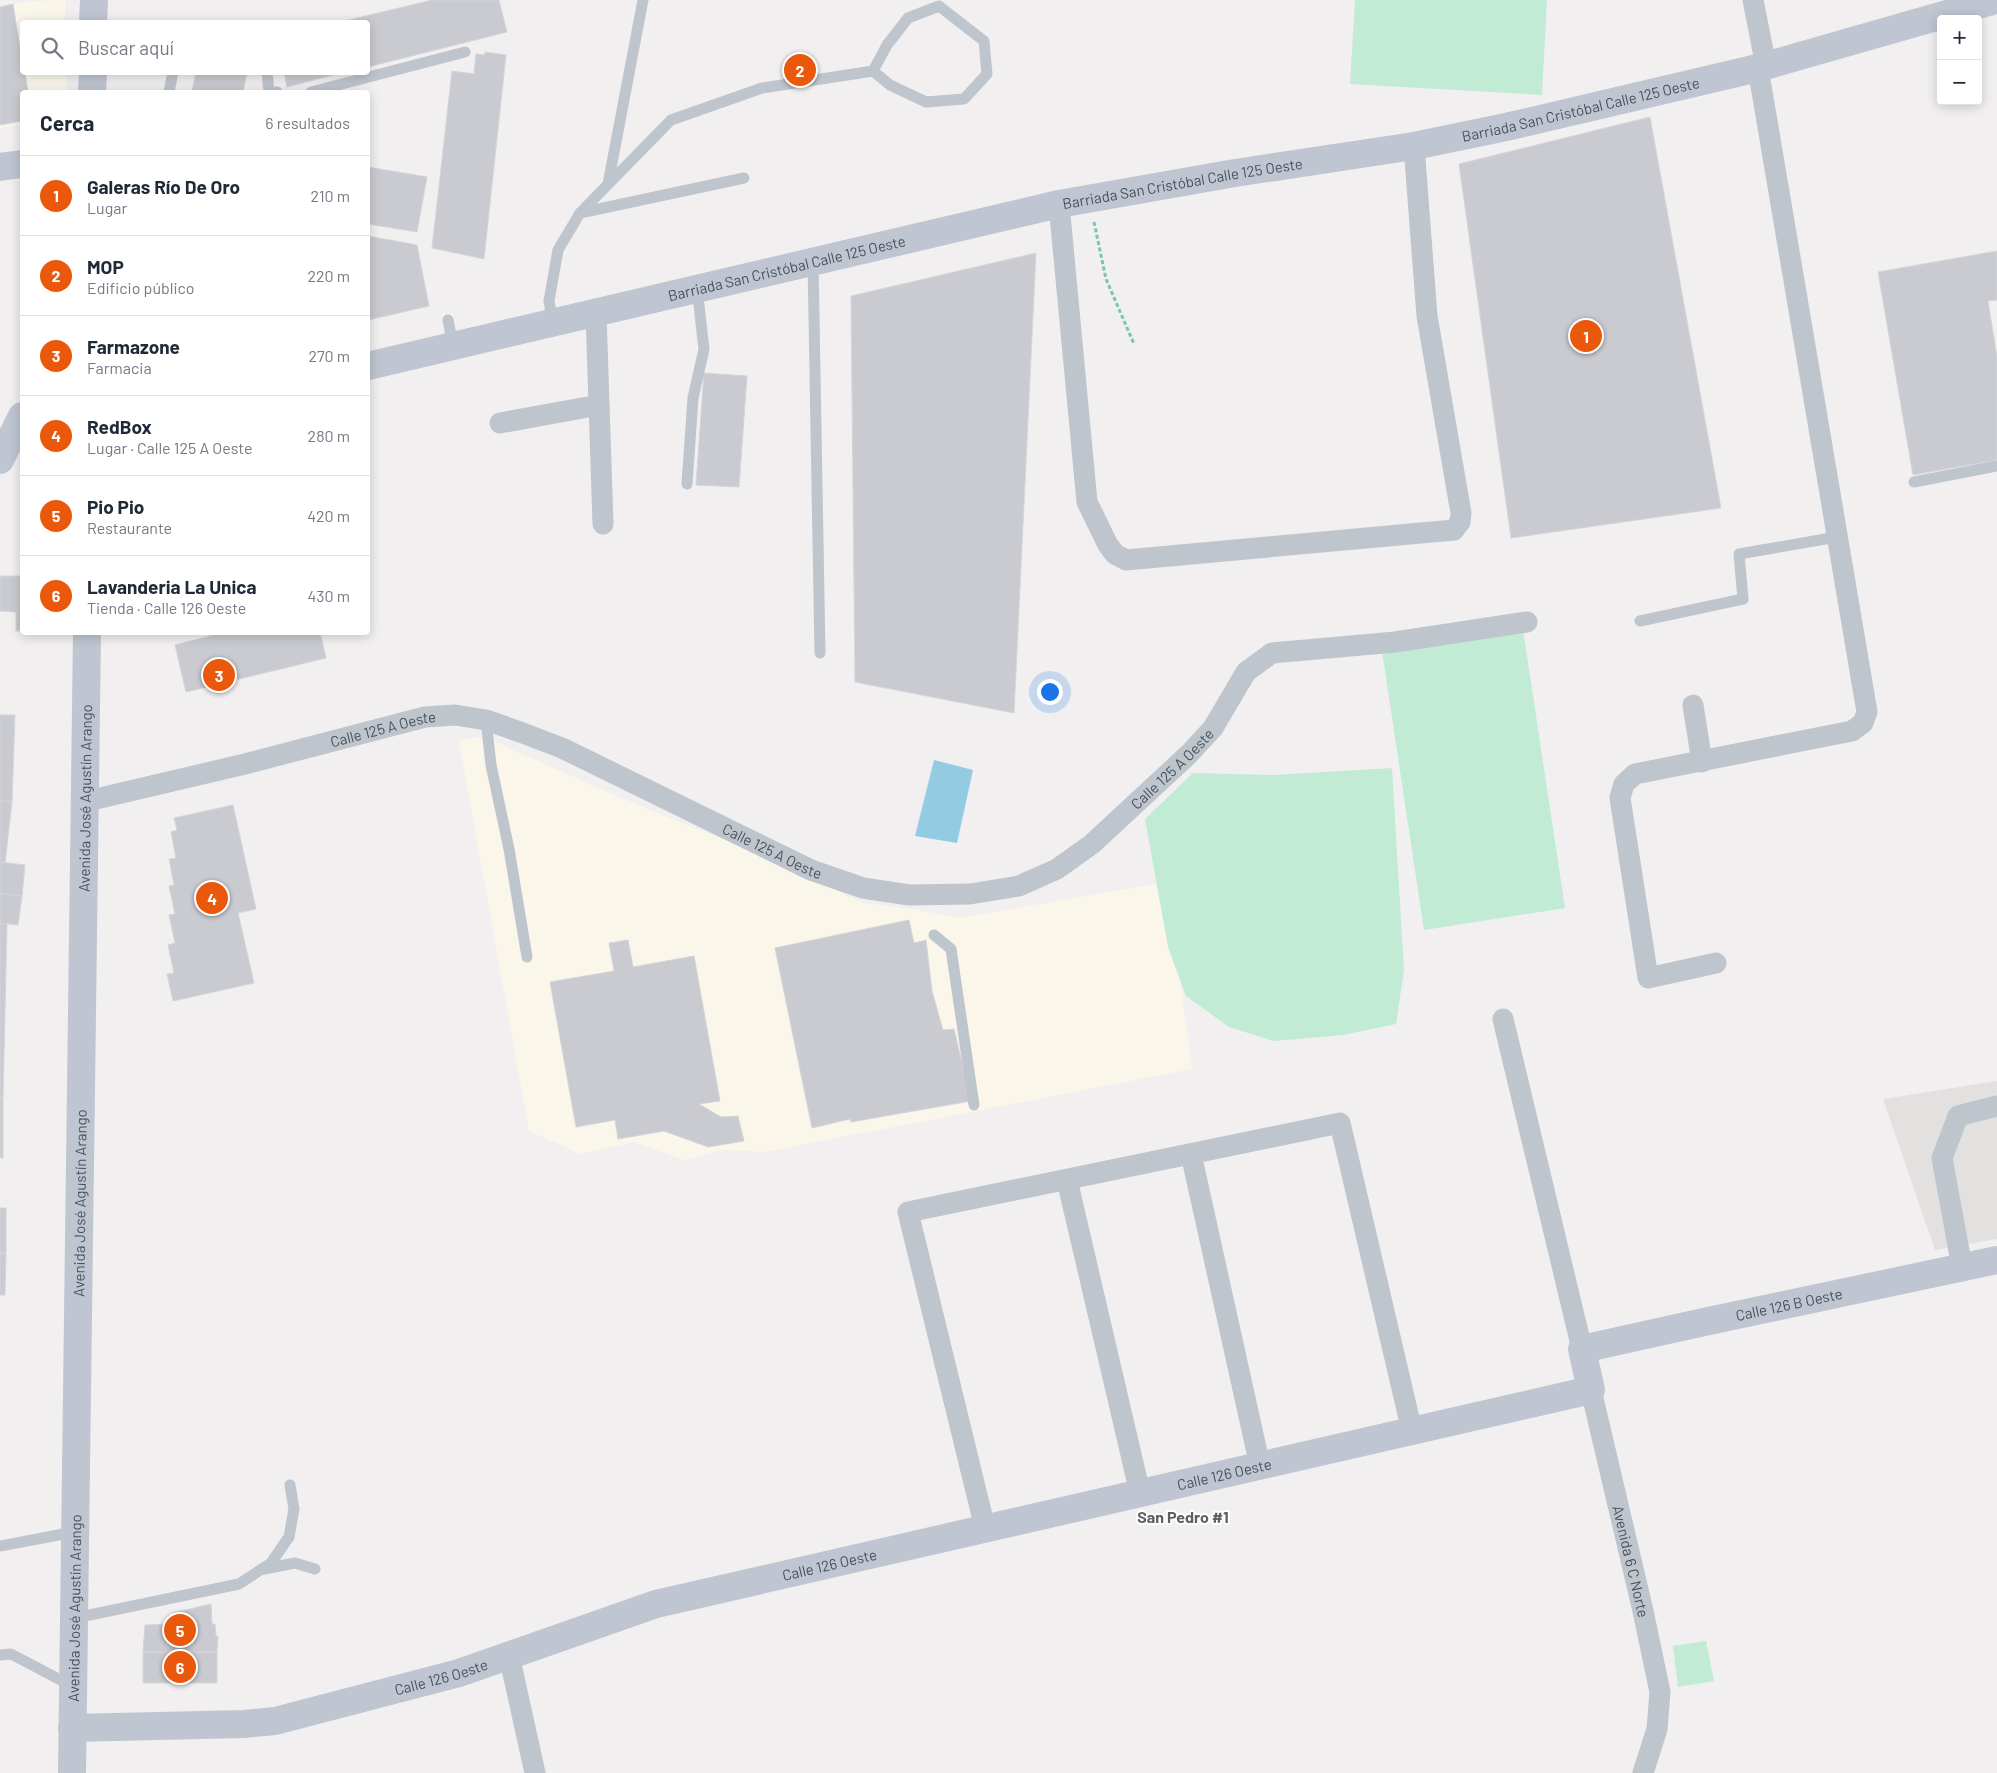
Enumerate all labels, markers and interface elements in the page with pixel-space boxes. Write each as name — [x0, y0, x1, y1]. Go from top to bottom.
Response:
map controls — [1937, 15, 1982, 105]
button: + — [1937, 15, 1982, 60]
search box — [20, 20, 370, 75]
icon: search — [38, 34, 66, 62]
text: Buscar aquí — [78, 36, 174, 59]
pin: 2 — [784, 51, 816, 89]
button: − — [1937, 60, 1982, 105]
street label: Barriada San Cristóbal Calle 125 Oeste — [1460, 73, 1701, 145]
text: Cerca — [40, 110, 94, 135]
text: 6 resultados — [265, 113, 350, 132]
street label: Barriada San Cristóbal Calle 125 Oeste — [1061, 154, 1304, 212]
text: Galeras Río De Oro — [87, 175, 240, 198]
text: 1 — [53, 186, 59, 205]
text: 210 m — [311, 186, 350, 205]
text: Lugar — [87, 198, 127, 217]
street label: Barriada San Cristóbal Calle 125 Oeste — [666, 231, 907, 304]
text: MOP — [87, 255, 124, 278]
text: 2 — [52, 266, 60, 285]
text: 220 m — [307, 266, 350, 285]
text: Edificio público — [87, 278, 195, 297]
pin: 1 — [1570, 317, 1602, 355]
text: Farmazone — [87, 335, 180, 358]
text: 3 — [52, 346, 60, 365]
text: 270 m — [308, 346, 350, 365]
text: Farmacia — [87, 358, 152, 377]
text: RedBox — [87, 415, 152, 438]
text: 4 — [51, 426, 61, 445]
text: 280 m — [308, 426, 350, 445]
text: Lugar · Calle 125 A Oeste — [87, 438, 252, 457]
text: Pio Pio — [87, 495, 144, 518]
text: 5 — [52, 506, 60, 525]
text: 420 m — [307, 506, 350, 525]
text: Restaurante — [87, 518, 172, 537]
text: Lavanderia La Unica — [87, 575, 257, 598]
text: 6 — [52, 586, 60, 605]
text: 430 m — [307, 586, 350, 605]
text: Tienda · Calle 126 Oeste — [87, 598, 246, 617]
pin: 3 — [203, 656, 235, 694]
your location — [1037, 679, 1063, 705]
street label: Avenida José Agustín Arango — [75, 704, 95, 892]
street label: Calle 125 A Oeste — [328, 707, 436, 750]
street label: Calle 125 A Oeste — [1127, 724, 1217, 813]
street label: Calle 125 A Oeste — [720, 819, 824, 882]
pin: 4 — [196, 879, 228, 917]
street label: Avenida José Agustín Arango — [69, 1109, 90, 1297]
street label: Calle 126 B Oeste — [1734, 1284, 1844, 1324]
street label: Calle 126 Oeste — [1175, 1454, 1273, 1493]
street label: Avenida 6 C Norte — [1609, 1504, 1653, 1619]
district label: San Pedro #1 — [1137, 1507, 1229, 1526]
street label: Avenida José Agustín Arango — [64, 1514, 84, 1702]
street label: Calle 126 Oeste — [780, 1545, 878, 1584]
pin: 5 — [164, 1611, 196, 1649]
pin: 6 — [164, 1648, 196, 1686]
street label: Calle 126 Oeste — [392, 1655, 490, 1698]

